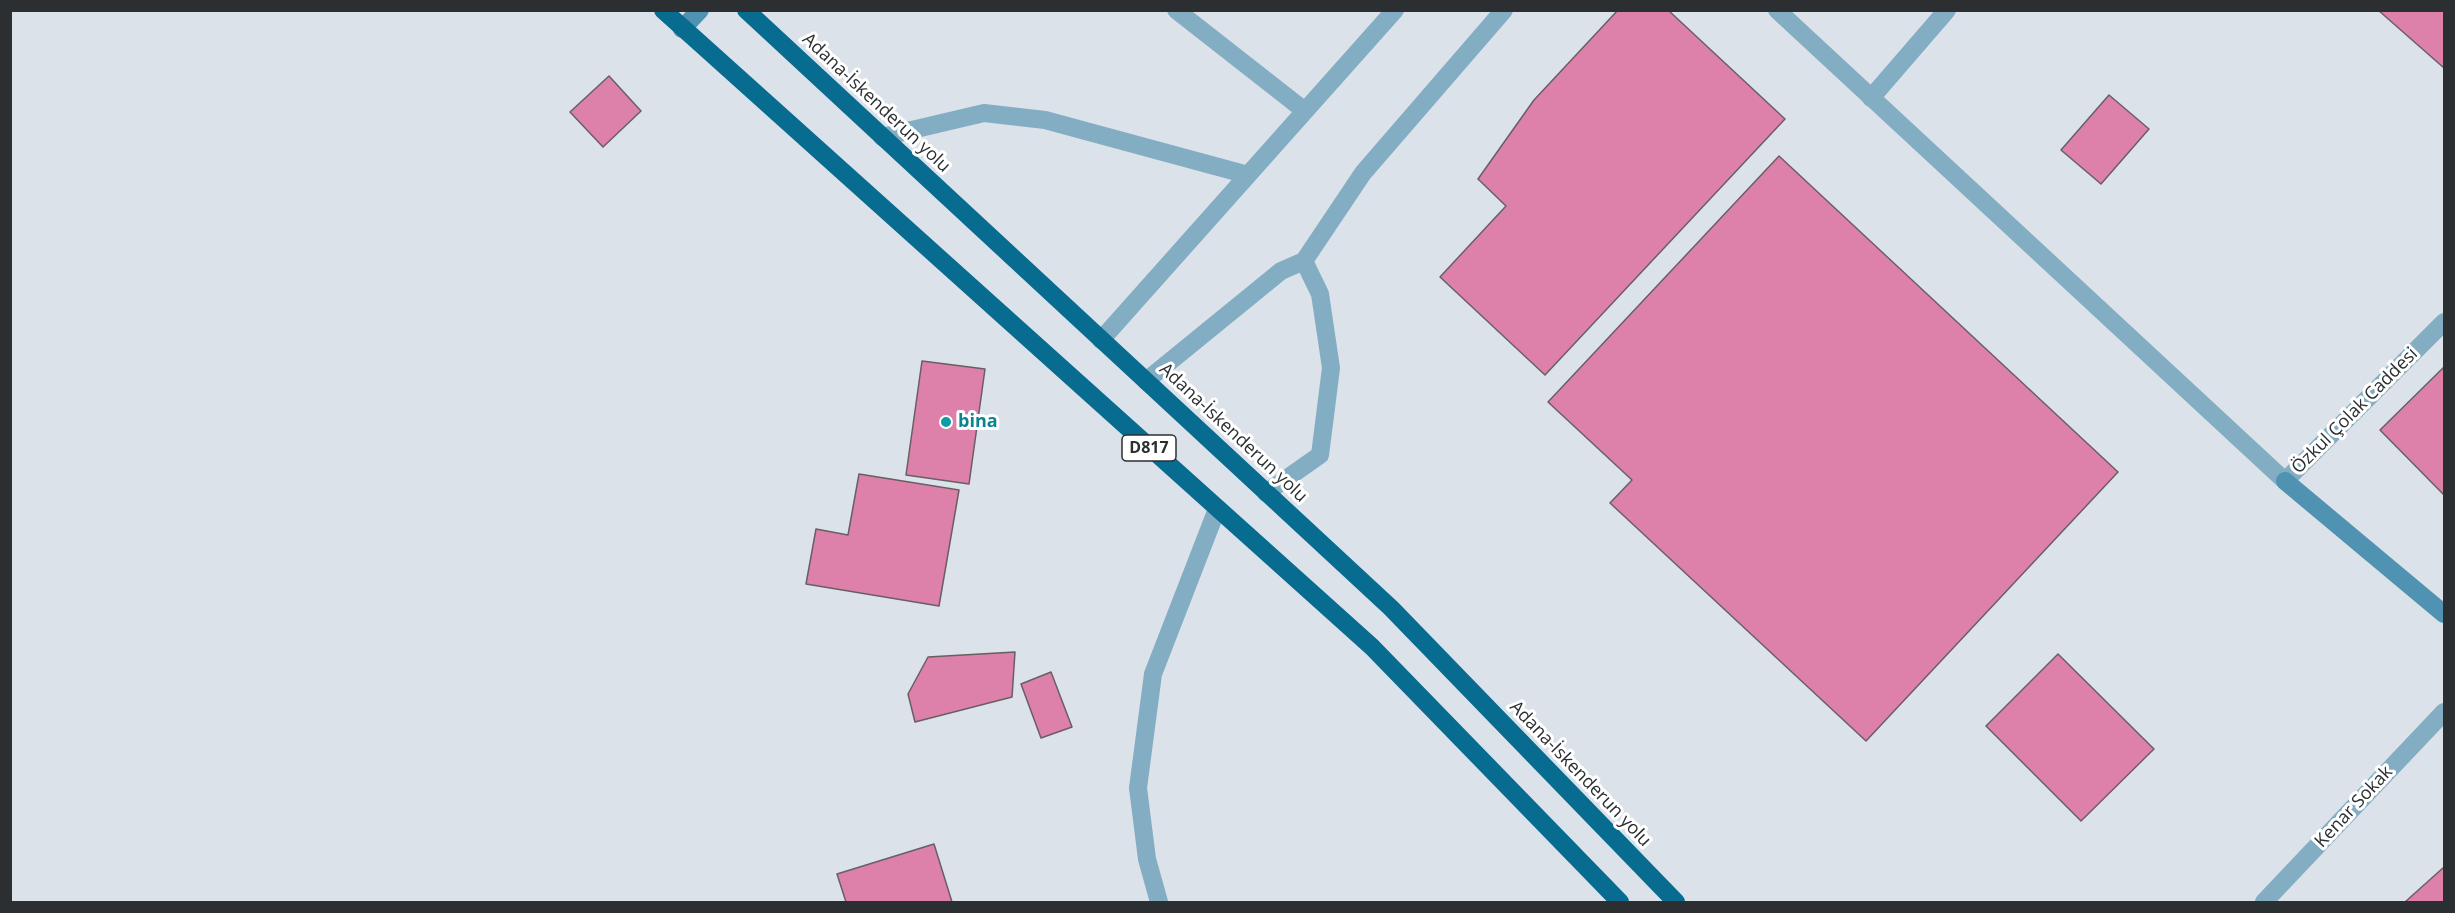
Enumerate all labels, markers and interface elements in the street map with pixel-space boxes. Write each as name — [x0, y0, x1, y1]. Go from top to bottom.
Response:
street label: Adana-İskenderun yolu — [798, 29, 954, 177]
street label: Özkul Çolak Caddesi — [2287, 343, 2423, 479]
street label: Adana-İskenderun yolu — [1155, 359, 1311, 507]
place label: bina — [958, 411, 998, 433]
marker: bina — [939, 415, 953, 429]
road number: D817 — [1122, 435, 1176, 461]
street label: Adana-İskenderun yolu — [1505, 697, 1655, 851]
street label: Kenar Sokak — [2311, 762, 2397, 852]

